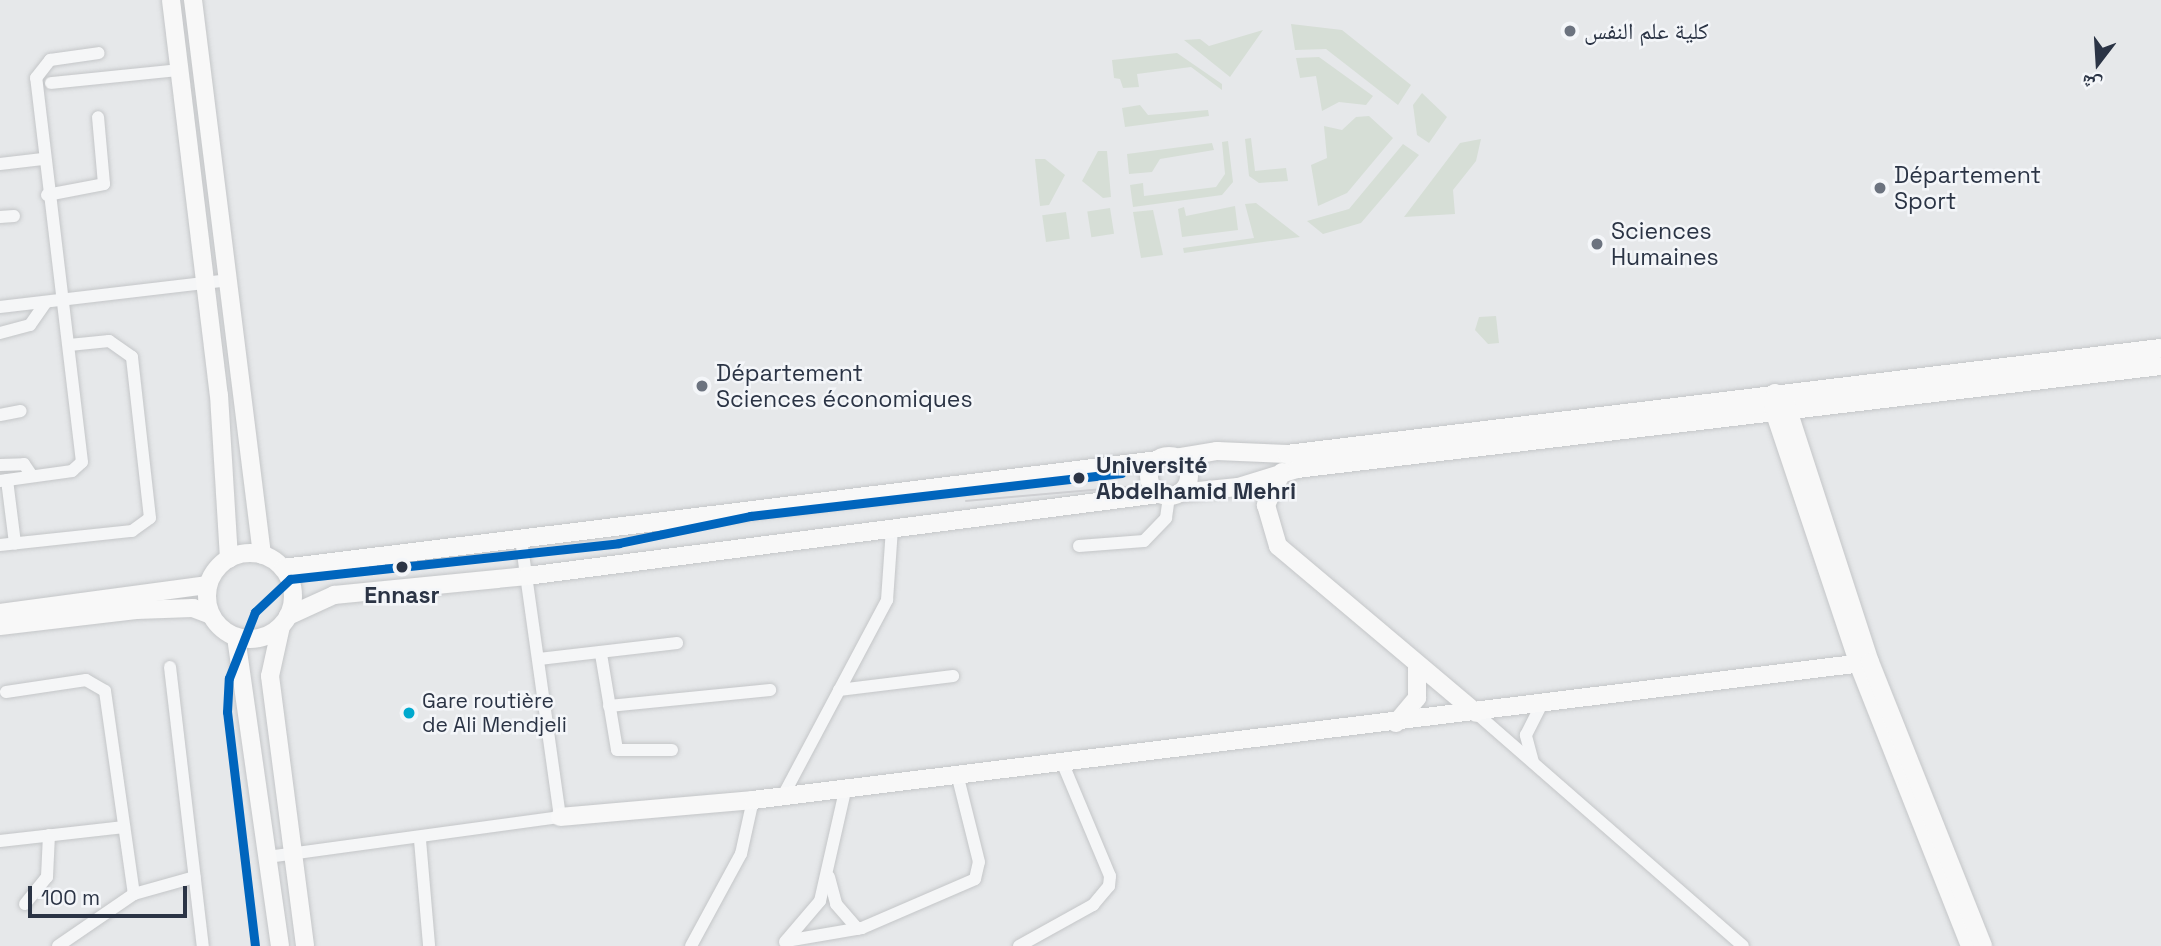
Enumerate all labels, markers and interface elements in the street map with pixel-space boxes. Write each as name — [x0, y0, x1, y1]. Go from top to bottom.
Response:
place label: كلية علم النفس — [1584, 17, 1708, 45]
marker: كلية علم النفس — [1562, 23, 1578, 39]
north arrow — [2063, 28, 2133, 98]
text: ش — [2078, 69, 2105, 98]
place label: Département Sport — [1894, 161, 2041, 215]
marker: Département Sport — [1872, 180, 1888, 196]
place label: Sciences Humaines — [1611, 217, 1719, 271]
marker: Sciences Humaines — [1589, 236, 1605, 252]
place label: Département Sciences économiques — [716, 359, 973, 413]
marker: Département Sciences économiques — [694, 378, 710, 394]
place label: Université Abdelhamid Mehri — [1096, 451, 1296, 505]
marker: Université Abdelhamid Mehri — [1068, 467, 1090, 489]
marker: Ennasr — [391, 556, 413, 578]
place label: Ennasr — [364, 581, 440, 609]
place label: Gare routière de Ali Mendjeli — [422, 688, 567, 738]
marker: Gare routière de Ali Mendjeli — [402, 706, 416, 720]
scale bar — [32, 872, 191, 916]
text: 100 m — [41, 884, 100, 911]

